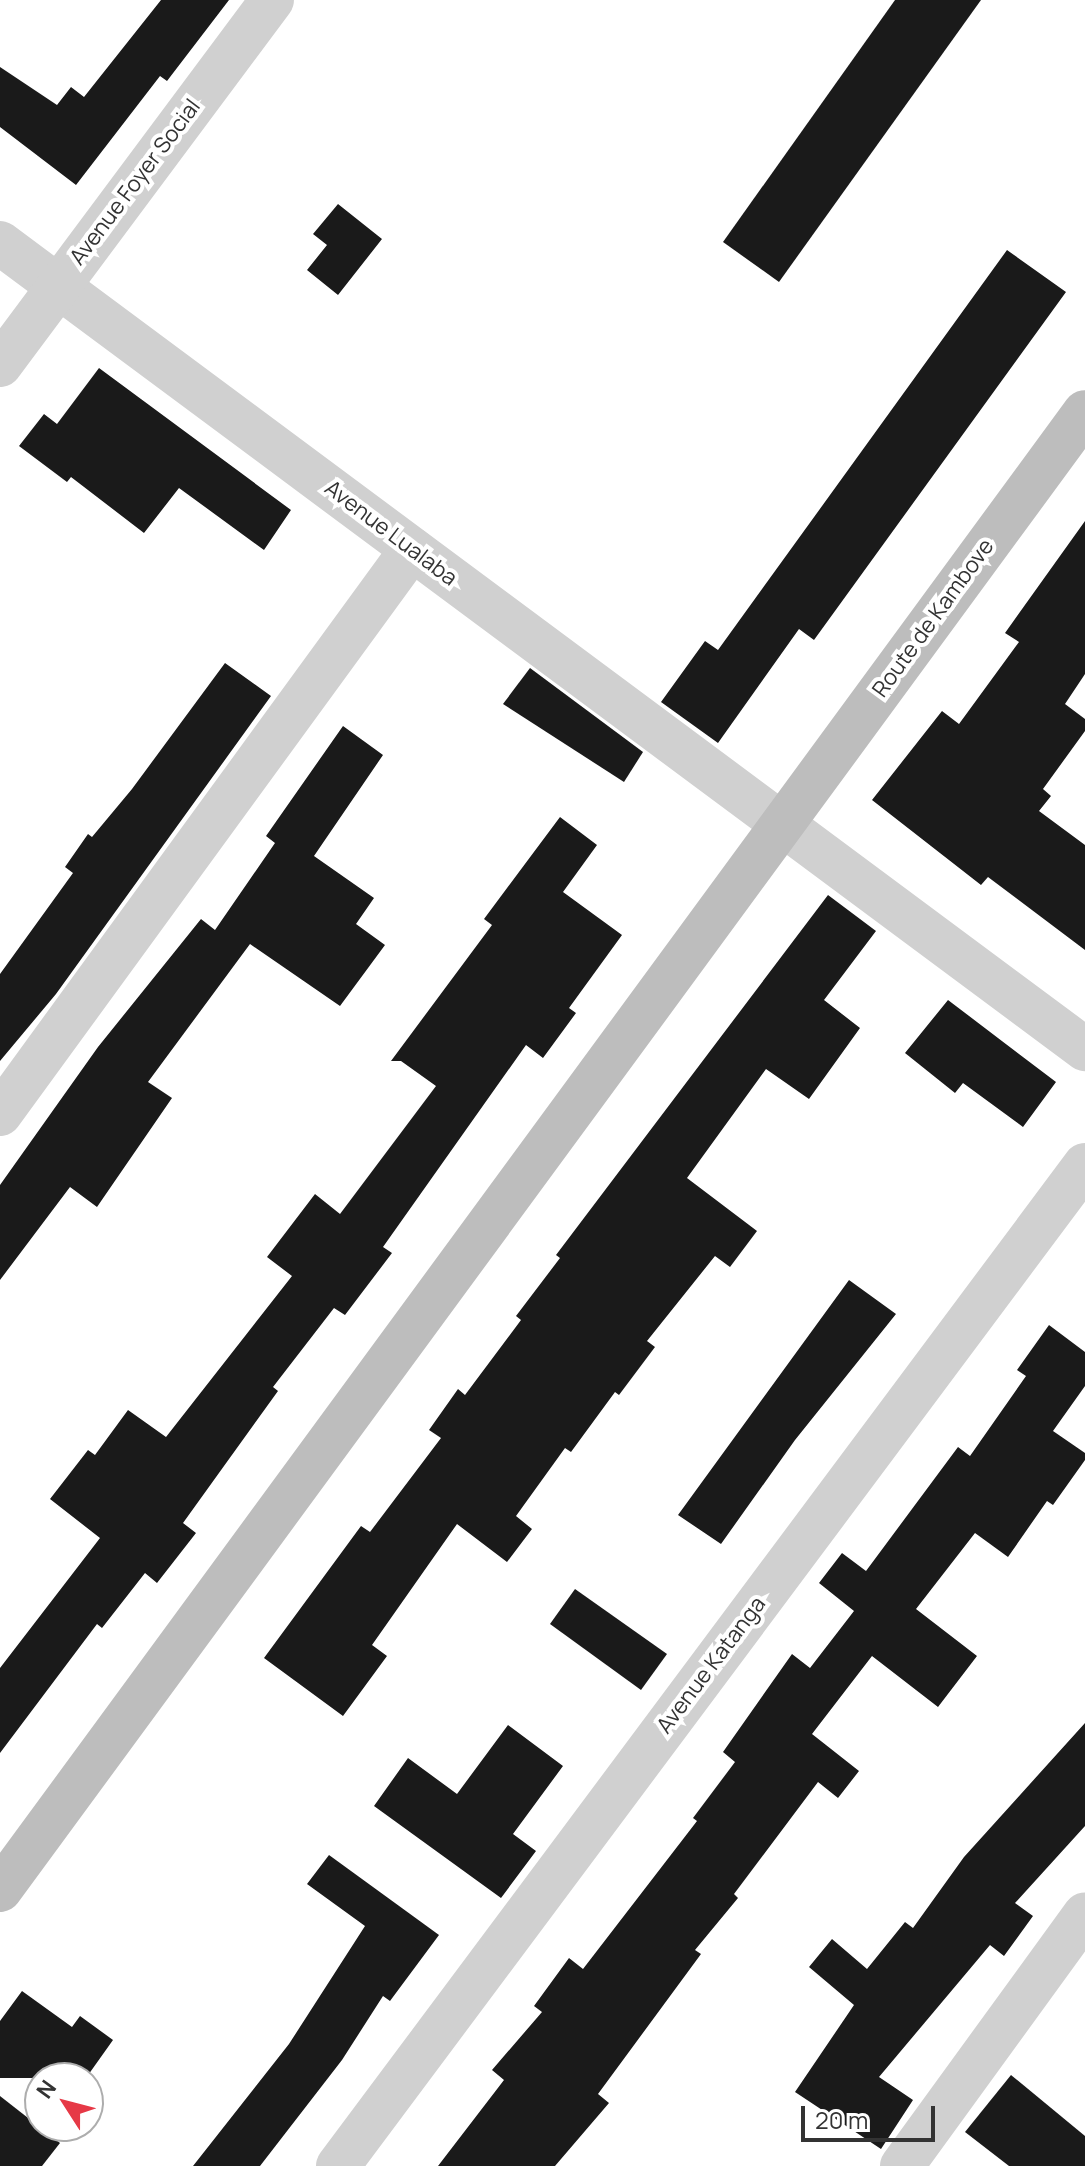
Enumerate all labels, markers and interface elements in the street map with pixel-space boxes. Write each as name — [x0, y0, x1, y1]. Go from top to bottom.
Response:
street label: Avenue Foyer Social — [64, 94, 206, 270]
street label: Avenue Lualaba — [320, 475, 462, 591]
street label: Route de Kambove — [867, 534, 999, 702]
street label: Avenue Katanga — [651, 1591, 771, 1739]
north arrow — [24, 2062, 104, 2142]
text: N — [29, 2074, 63, 2104]
scale bar — [805, 2090, 939, 2140]
text: 20 m — [815, 2103, 868, 2136]

